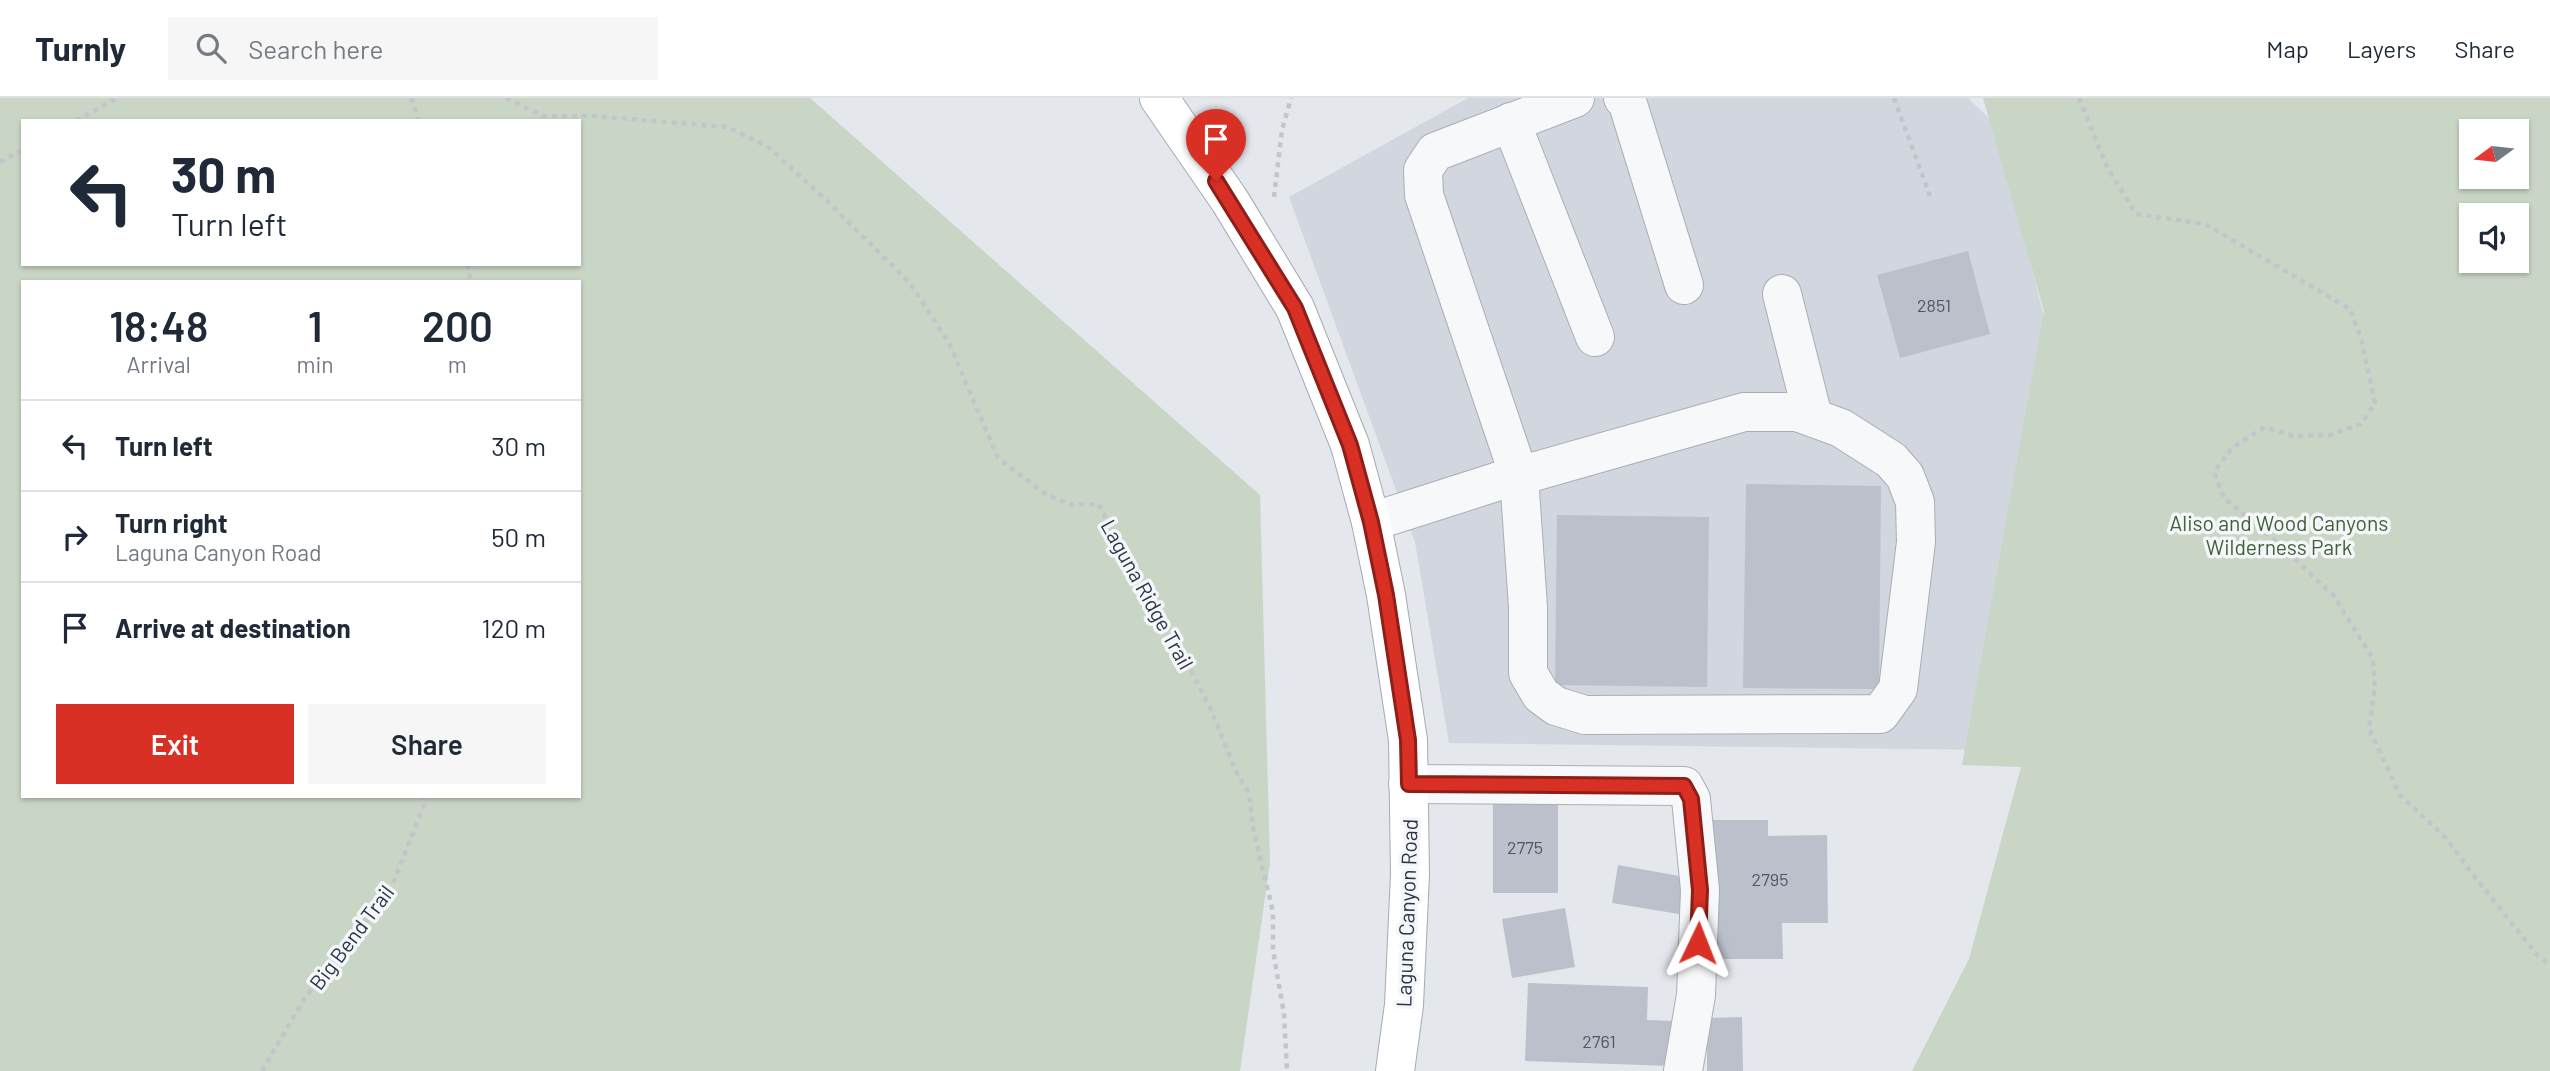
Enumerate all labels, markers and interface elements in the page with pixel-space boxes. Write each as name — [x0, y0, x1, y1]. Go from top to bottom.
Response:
search box — [168, 17, 658, 80]
text: Turnly — [35, 28, 126, 68]
icon: search — [192, 29, 230, 67]
text: Search here — [248, 33, 383, 64]
text: Map — [2266, 34, 2309, 63]
text: Layers — [2347, 34, 2416, 63]
text: Share — [2454, 34, 2515, 63]
pin — [1186, 109, 1246, 181]
north arrow — [2459, 119, 2529, 189]
map controls — [2459, 119, 2529, 273]
icon: arrive — [1197, 120, 1235, 158]
text: 30 m — [171, 144, 276, 203]
icon: left — [56, 147, 147, 238]
button: sound — [2459, 203, 2529, 273]
text: Turn left — [171, 204, 288, 242]
house number: 2851 — [1917, 294, 1951, 316]
text: 18:48 — [109, 300, 208, 350]
text: 1 — [308, 300, 323, 350]
text: 200 — [422, 300, 493, 350]
text: Arrival — [127, 350, 191, 378]
text: min — [296, 350, 334, 378]
text: m — [448, 350, 467, 378]
icon: left — [56, 427, 94, 465]
text: Turn left — [115, 430, 213, 461]
text: 30 m — [491, 430, 546, 461]
text: Turn right — [115, 507, 228, 538]
park label: Aliso and Wood Canyons Wilderness Park — [2170, 510, 2388, 559]
street label: Laguna Ridge Trail — [1097, 515, 1199, 673]
icon: right — [56, 518, 94, 556]
text: 50 m — [491, 521, 546, 552]
text: Laguna Canyon Road — [115, 538, 322, 566]
icon: arrive — [56, 609, 94, 647]
text: Arrive at destination — [115, 612, 351, 643]
text: 120 m — [482, 612, 546, 643]
button: Exit — [56, 704, 294, 784]
button: Share — [308, 704, 546, 784]
street label: Laguna Canyon Road — [1390, 818, 1422, 1008]
house number: 2775 — [1507, 836, 1543, 858]
house number: 2795 — [1752, 868, 1788, 890]
street label: Big Bend Trail — [304, 880, 398, 994]
position arrow — [1661, 906, 1735, 980]
house number: 2761 — [1582, 1030, 1616, 1052]

